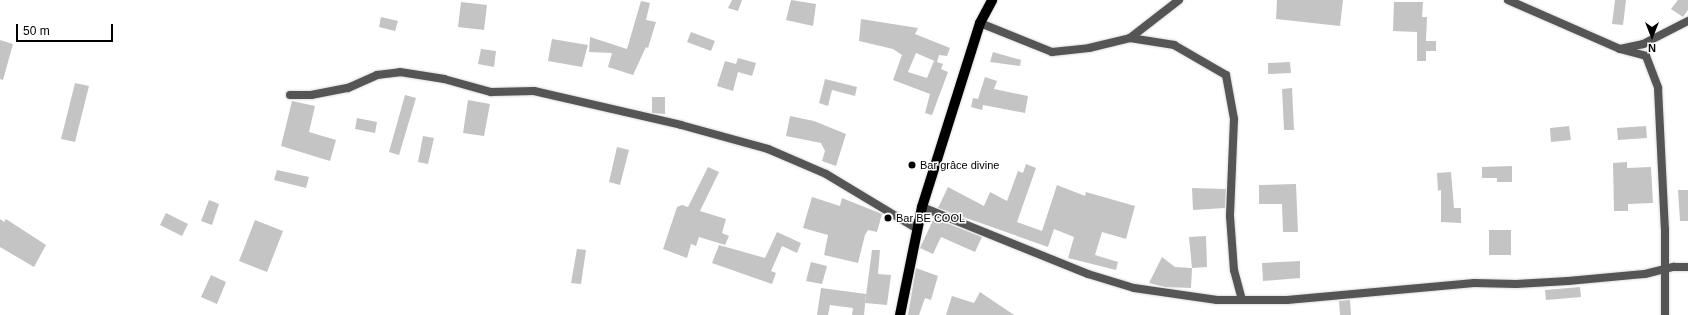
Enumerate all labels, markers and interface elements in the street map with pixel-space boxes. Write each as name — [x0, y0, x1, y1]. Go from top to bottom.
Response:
scale bar — [18, 16, 115, 42]
north arrow — [1632, 16, 1672, 56]
text: 50 m — [23, 24, 50, 38]
text: N — [1648, 42, 1656, 54]
place label: Bar grâce divine — [920, 158, 999, 172]
marker: Bar grâce divine — [907, 160, 917, 170]
place label: Bar BE COOL — [896, 211, 965, 225]
marker: Bar BE COOL — [883, 213, 893, 223]

